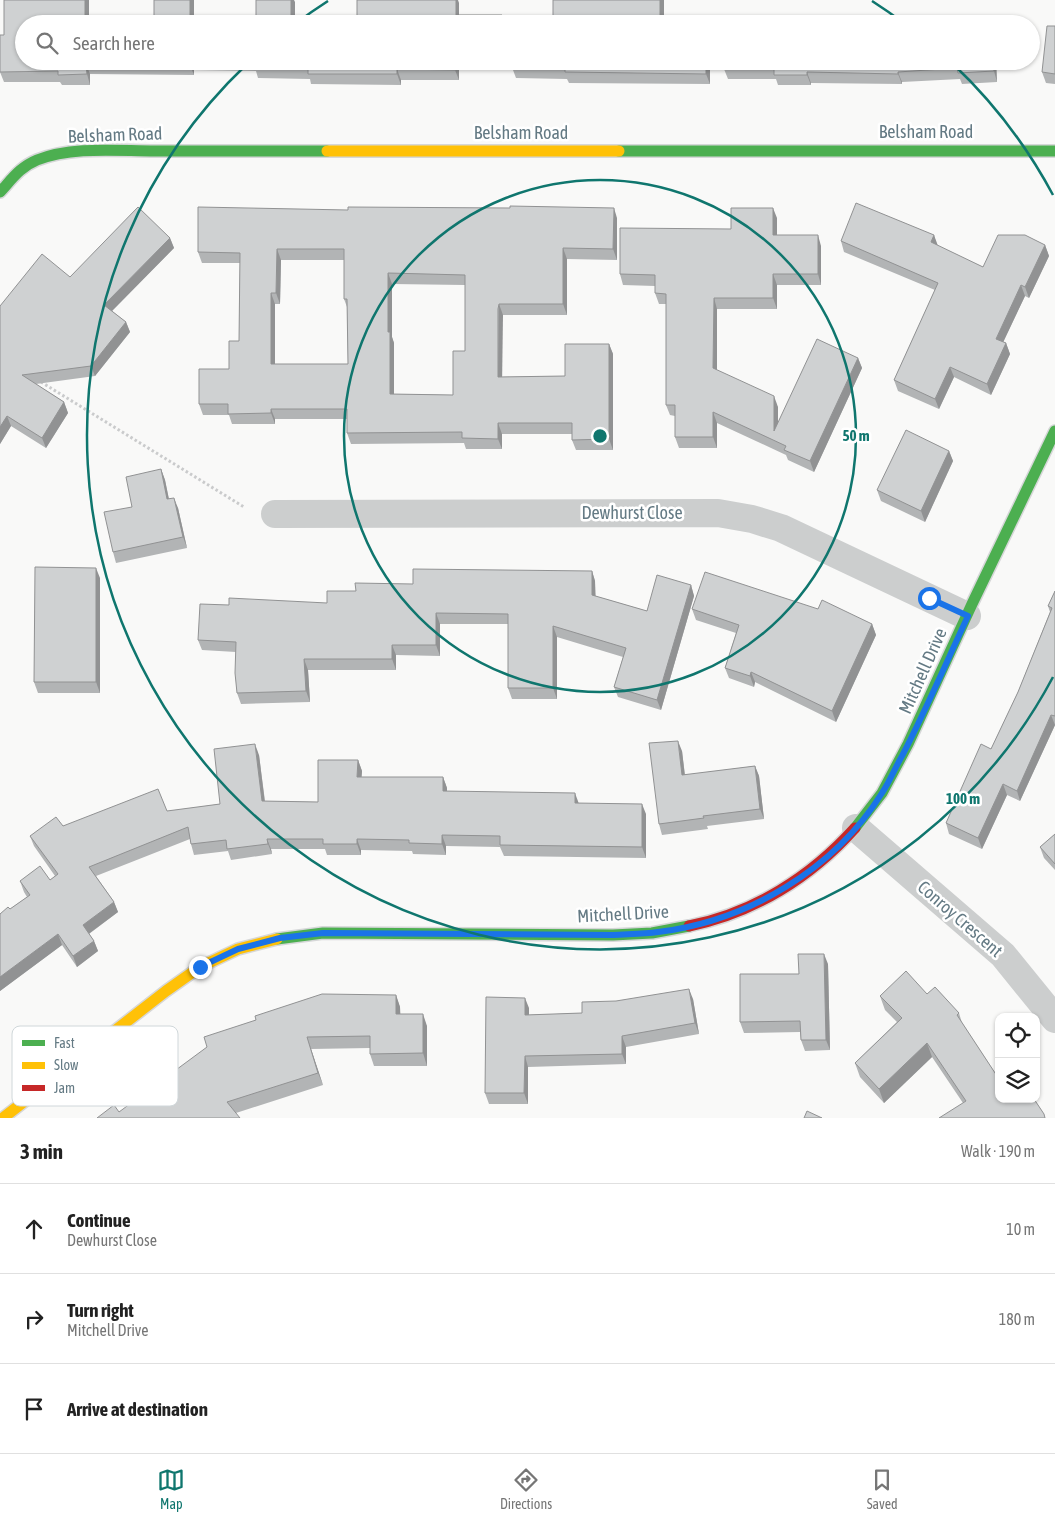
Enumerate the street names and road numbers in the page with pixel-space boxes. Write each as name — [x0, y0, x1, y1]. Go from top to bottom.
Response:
street label: Belsham Road — [879, 121, 973, 142]
street label: Belsham Road — [67, 122, 163, 147]
street label: Belsham Road — [474, 122, 568, 143]
street label: Dewhurst Close — [581, 502, 683, 523]
street label: Mitchell Drive — [894, 625, 951, 717]
street label: Conroy Crescent — [914, 876, 1007, 961]
street label: Mitchell Drive — [577, 901, 669, 926]

